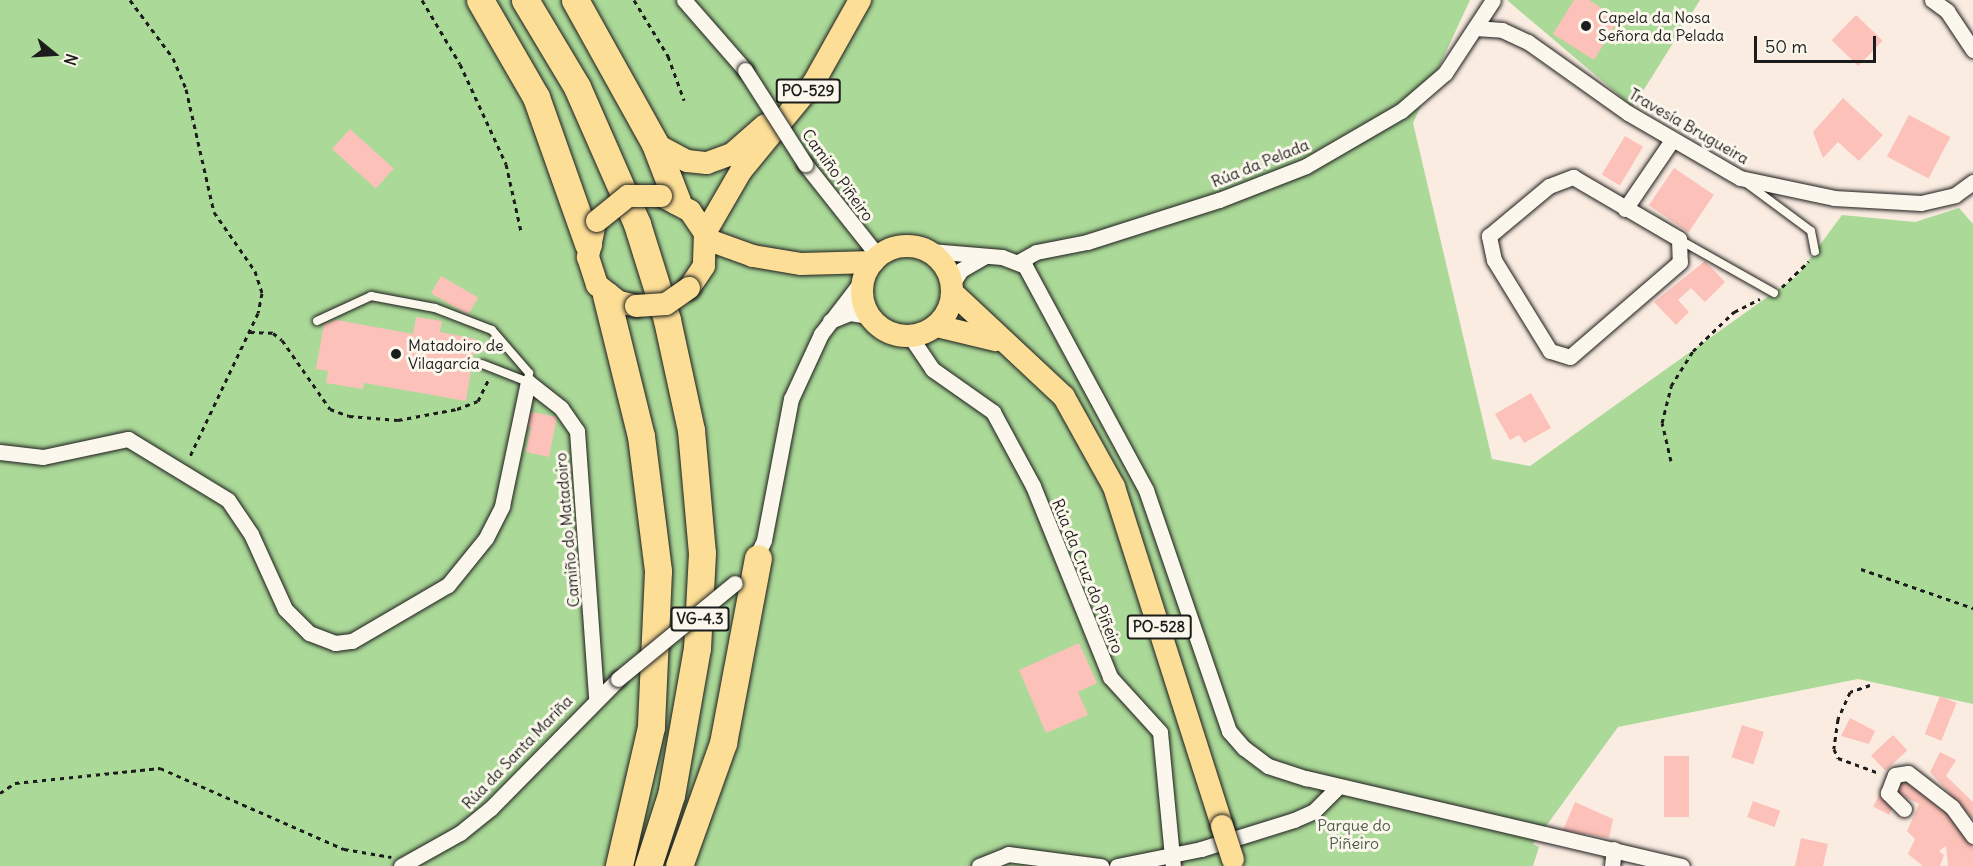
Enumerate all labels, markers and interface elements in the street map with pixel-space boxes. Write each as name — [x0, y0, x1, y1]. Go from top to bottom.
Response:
place label: Capela da Nosa Señora da Pelada — [1598, 7, 1724, 45]
marker: Capela da Nosa Señora da Pelada — [1579, 19, 1593, 33]
north arrow — [24, 24, 84, 84]
scale bar — [1757, 24, 1878, 62]
text: 50 m — [1765, 35, 1807, 58]
text: N — [60, 51, 82, 68]
road number: PO-529 — [775, 79, 841, 103]
street label: Travesía Brugueira — [1626, 84, 1752, 168]
street label: Camiño Piñeiro — [798, 125, 878, 225]
street label: Rúa da Pelada — [1208, 135, 1312, 191]
place label: Matadoiro de Vilagarcía — [408, 335, 504, 373]
marker: Matadoiro de Vilagarcía — [389, 347, 403, 361]
street label: Camiño do Matadoiro — [551, 452, 583, 608]
street label: Rúa da Cruz do Piñeiro — [1048, 496, 1128, 656]
road number: VG-4.3 — [670, 607, 730, 631]
road number: PO-528 — [1126, 615, 1192, 639]
street label: Rúa da Santa Mariña — [458, 691, 576, 813]
park label: Parque do Piñeiro — [1317, 815, 1391, 853]

